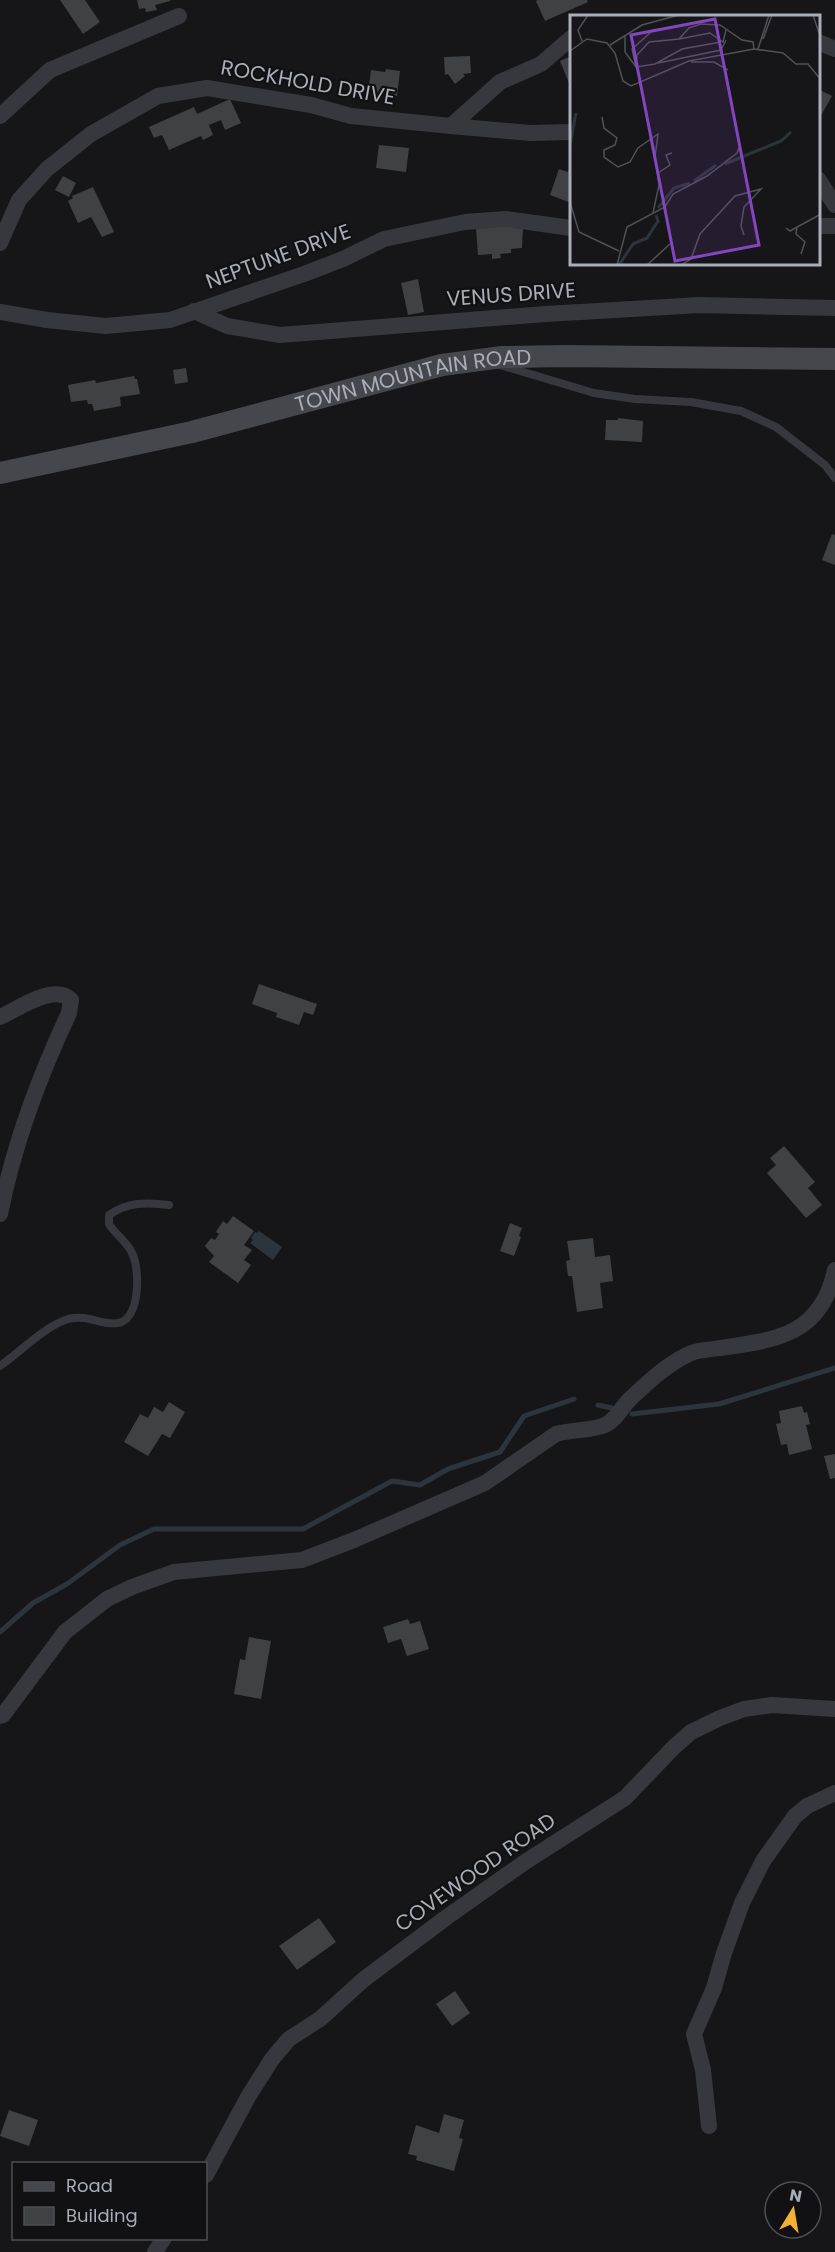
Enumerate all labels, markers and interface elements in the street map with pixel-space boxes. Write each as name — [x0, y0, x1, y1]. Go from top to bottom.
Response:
inset map — [570, 15, 820, 266]
street label: ROCKHOLD DRIVE — [219, 52, 397, 112]
street label: NEPTUNE DRIVE — [202, 216, 354, 296]
street label: VENUS DRIVE — [445, 275, 577, 313]
street label: TOWN MOUNTAIN ROAD — [291, 342, 531, 418]
street label: COVEWOOD ROAD — [389, 1806, 561, 1938]
legend — [12, 2162, 207, 2240]
text: Road — [66, 2173, 113, 2198]
north arrow — [763, 2180, 823, 2240]
text: N — [788, 2183, 804, 2208]
text: Building — [66, 2203, 138, 2228]

